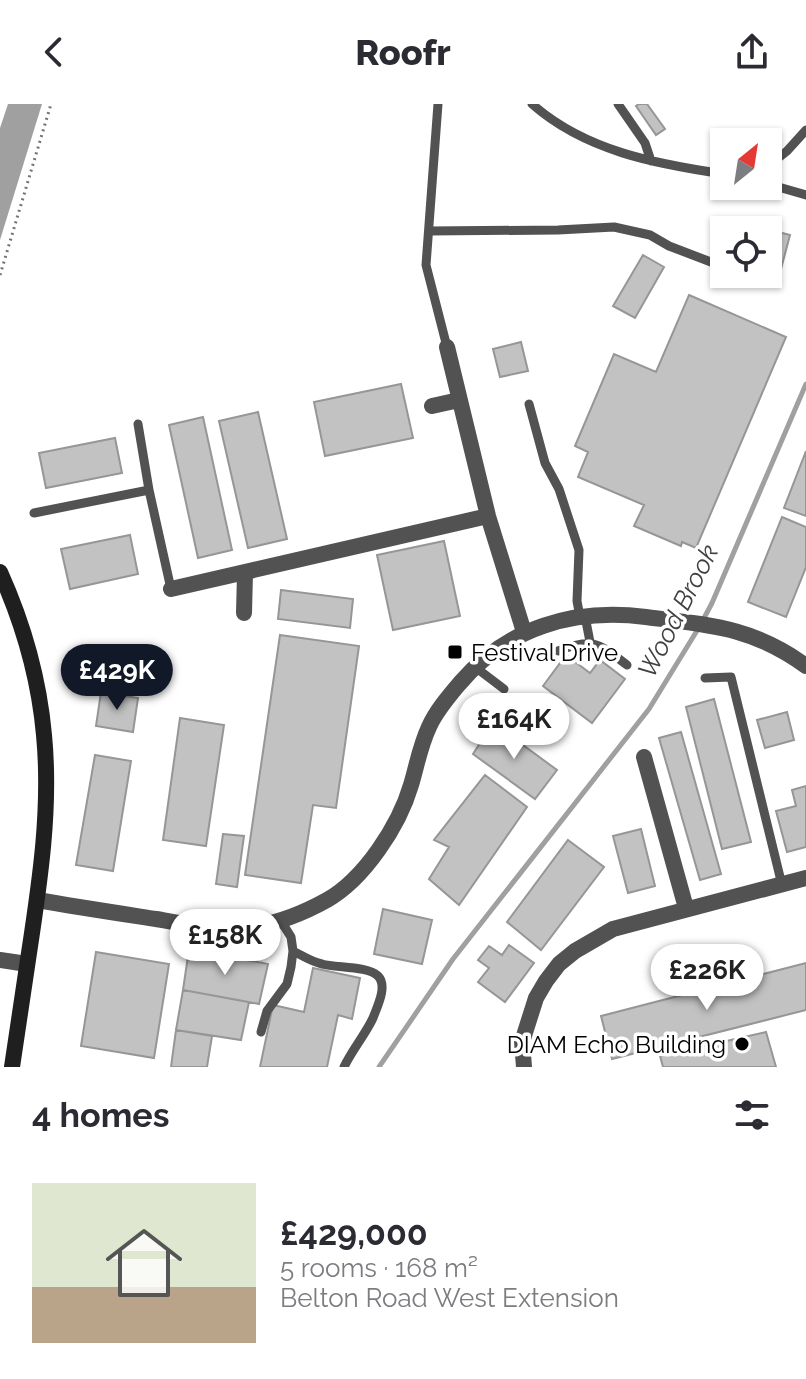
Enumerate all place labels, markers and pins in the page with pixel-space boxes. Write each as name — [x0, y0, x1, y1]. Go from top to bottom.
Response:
place label: Festival Drive — [471, 638, 618, 667]
marker: Festival Drive — [446, 643, 464, 661]
pin: £429K — [61, 644, 173, 712]
pin: £164K — [458, 693, 570, 761]
pin: £158K — [169, 909, 281, 977]
pin: £226K — [651, 944, 763, 1012]
place label: DIAM Echo Building — [507, 1030, 726, 1059]
marker: DIAM Echo Building — [733, 1035, 751, 1053]

